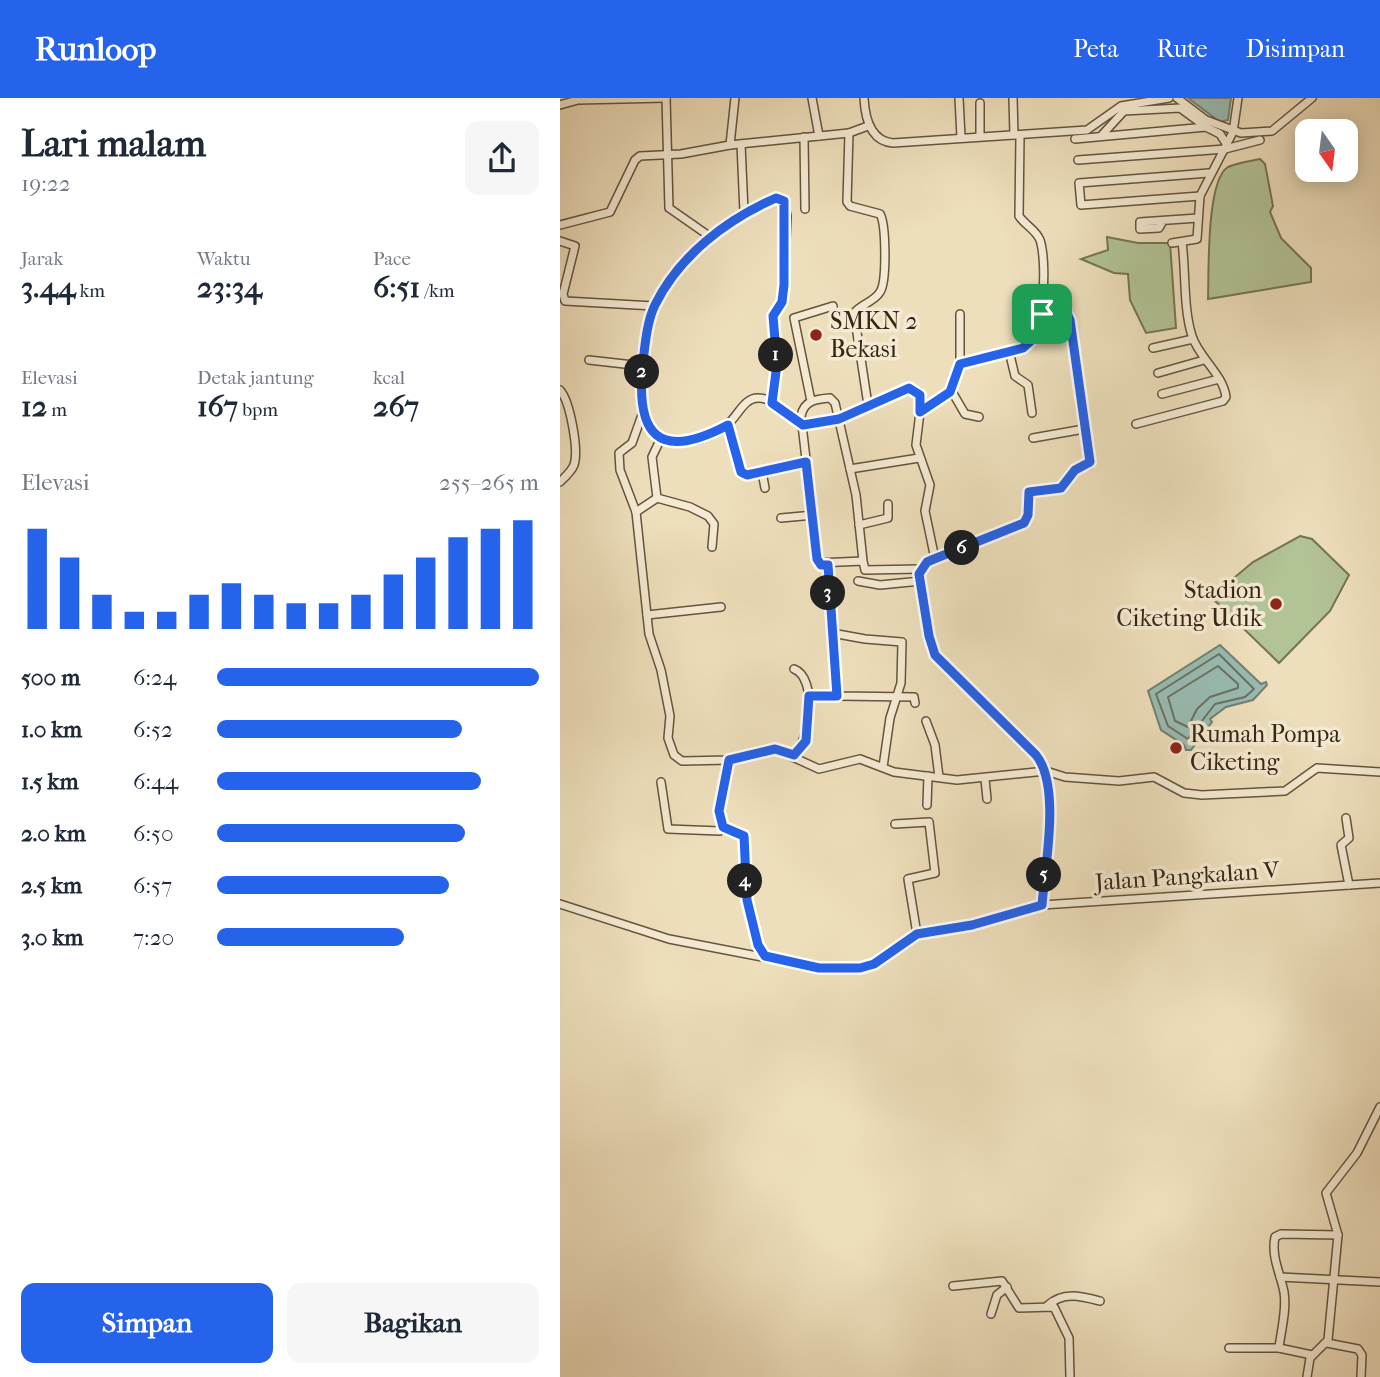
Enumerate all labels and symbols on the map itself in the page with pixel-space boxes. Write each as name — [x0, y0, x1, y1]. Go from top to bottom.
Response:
north arrow — [1295, 119, 1358, 182]
pin — [1012, 284, 1072, 344]
place label: SMKN 2 Bekasi — [830, 307, 918, 363]
marker: SMKN 2 Bekasi — [808, 327, 824, 343]
pin: 1 — [758, 338, 794, 372]
pin: 2 — [624, 354, 660, 390]
pin: 6 — [944, 531, 980, 566]
pin: 3 — [810, 575, 846, 610]
place label: Stadion Ciketing Udik — [1116, 576, 1263, 632]
marker: Stadion Ciketing Udik — [1268, 596, 1284, 612]
place label: Rumah Pompa Ciketing — [1190, 720, 1341, 776]
marker: Rumah Pompa Ciketing — [1168, 740, 1184, 756]
street label: Jalan Pangkalan V — [1092, 856, 1281, 897]
pin: 5 — [1026, 858, 1062, 892]
pin: 4 — [728, 864, 762, 898]

